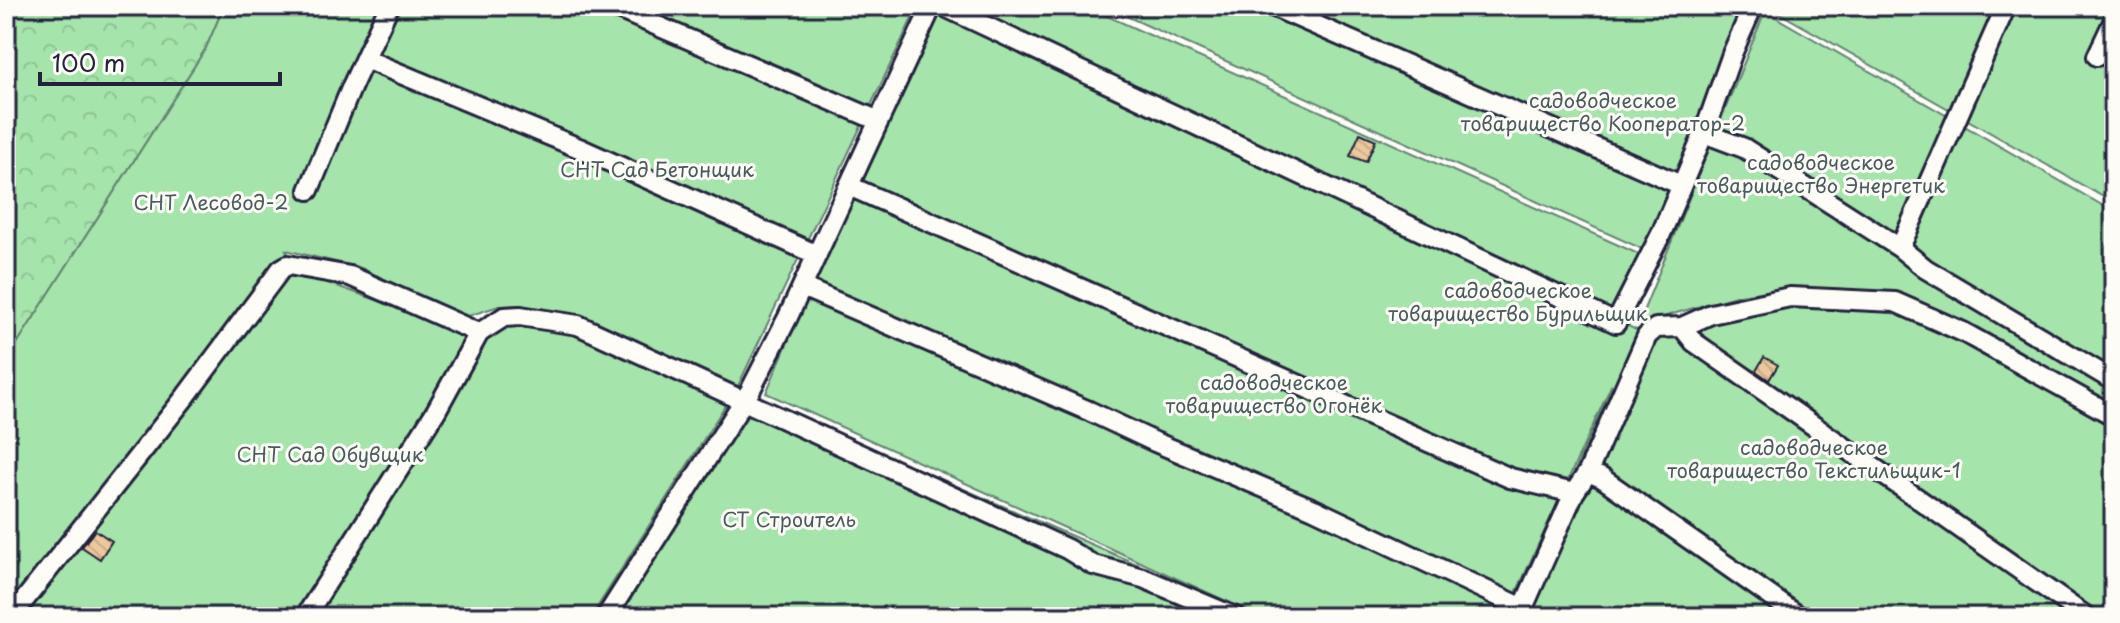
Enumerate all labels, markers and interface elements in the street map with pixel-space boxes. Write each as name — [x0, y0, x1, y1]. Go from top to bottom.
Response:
scale bar — [40, 36, 280, 86]
text: 100 m — [52, 44, 125, 80]
park label: садоводческое товарищество Кооператор-2 — [1461, 85, 1745, 138]
park label: садоводческое товарищество Энергетик — [1697, 147, 1945, 200]
park label: СНТ Сад Бетонщик — [560, 154, 754, 184]
park label: СНТ Лесовод-2 — [134, 187, 288, 217]
park label: садоводческое товарищество Бурильщик — [1388, 275, 1648, 328]
park label: садоводческое товарищество Огонёк — [1166, 367, 1383, 420]
park label: садоводческое товарищество Текстильщик-1 — [1667, 432, 1961, 485]
park label: СНТ Сад Обувщик — [236, 439, 424, 469]
park label: СТ Строитель — [722, 504, 856, 534]

